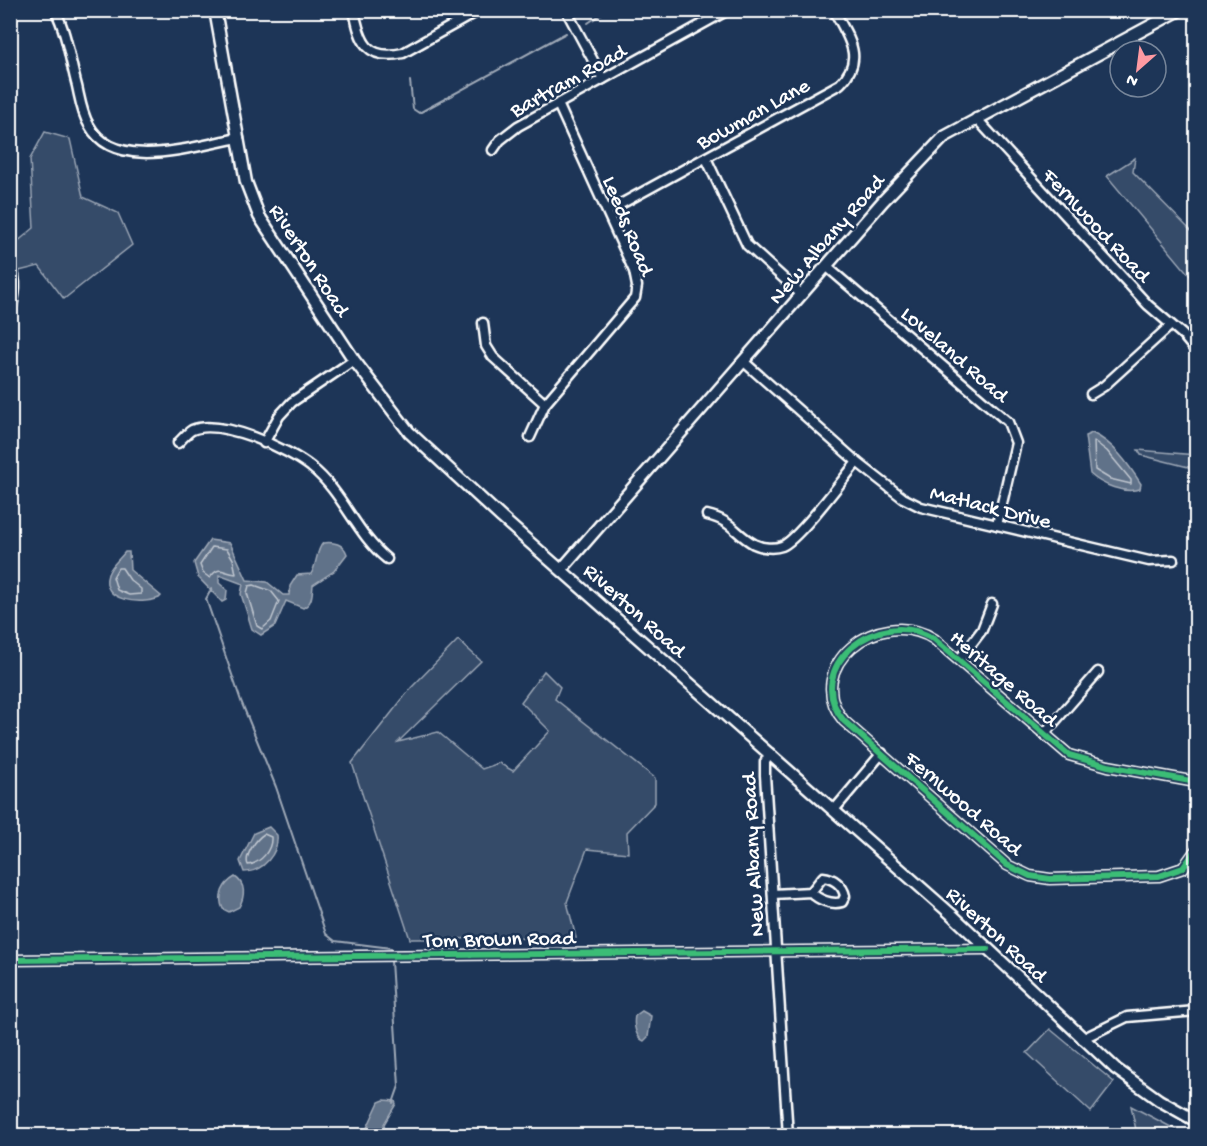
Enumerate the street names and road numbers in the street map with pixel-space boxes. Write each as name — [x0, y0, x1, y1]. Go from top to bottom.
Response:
street label: Bartram Road — [505, 39, 634, 126]
street label: Bowman Lane — [692, 73, 816, 158]
street label: Fernwood Road — [1035, 163, 1156, 291]
street label: New Albany Road — [764, 169, 893, 311]
street label: Leeds Road — [595, 173, 659, 282]
street label: Riverton Road — [262, 200, 355, 324]
street label: Loveland Road — [894, 302, 1014, 411]
street label: Matlack Drive — [927, 481, 1054, 537]
street label: Riverton Road — [577, 559, 692, 666]
street label: Heritage Road — [943, 626, 1063, 735]
street label: Fernwood Road — [898, 746, 1028, 864]
street label: New Albany Road — [738, 770, 772, 937]
street label: Riverton Road — [939, 882, 1053, 991]
street label: Tom Brown Road — [421, 927, 577, 955]

